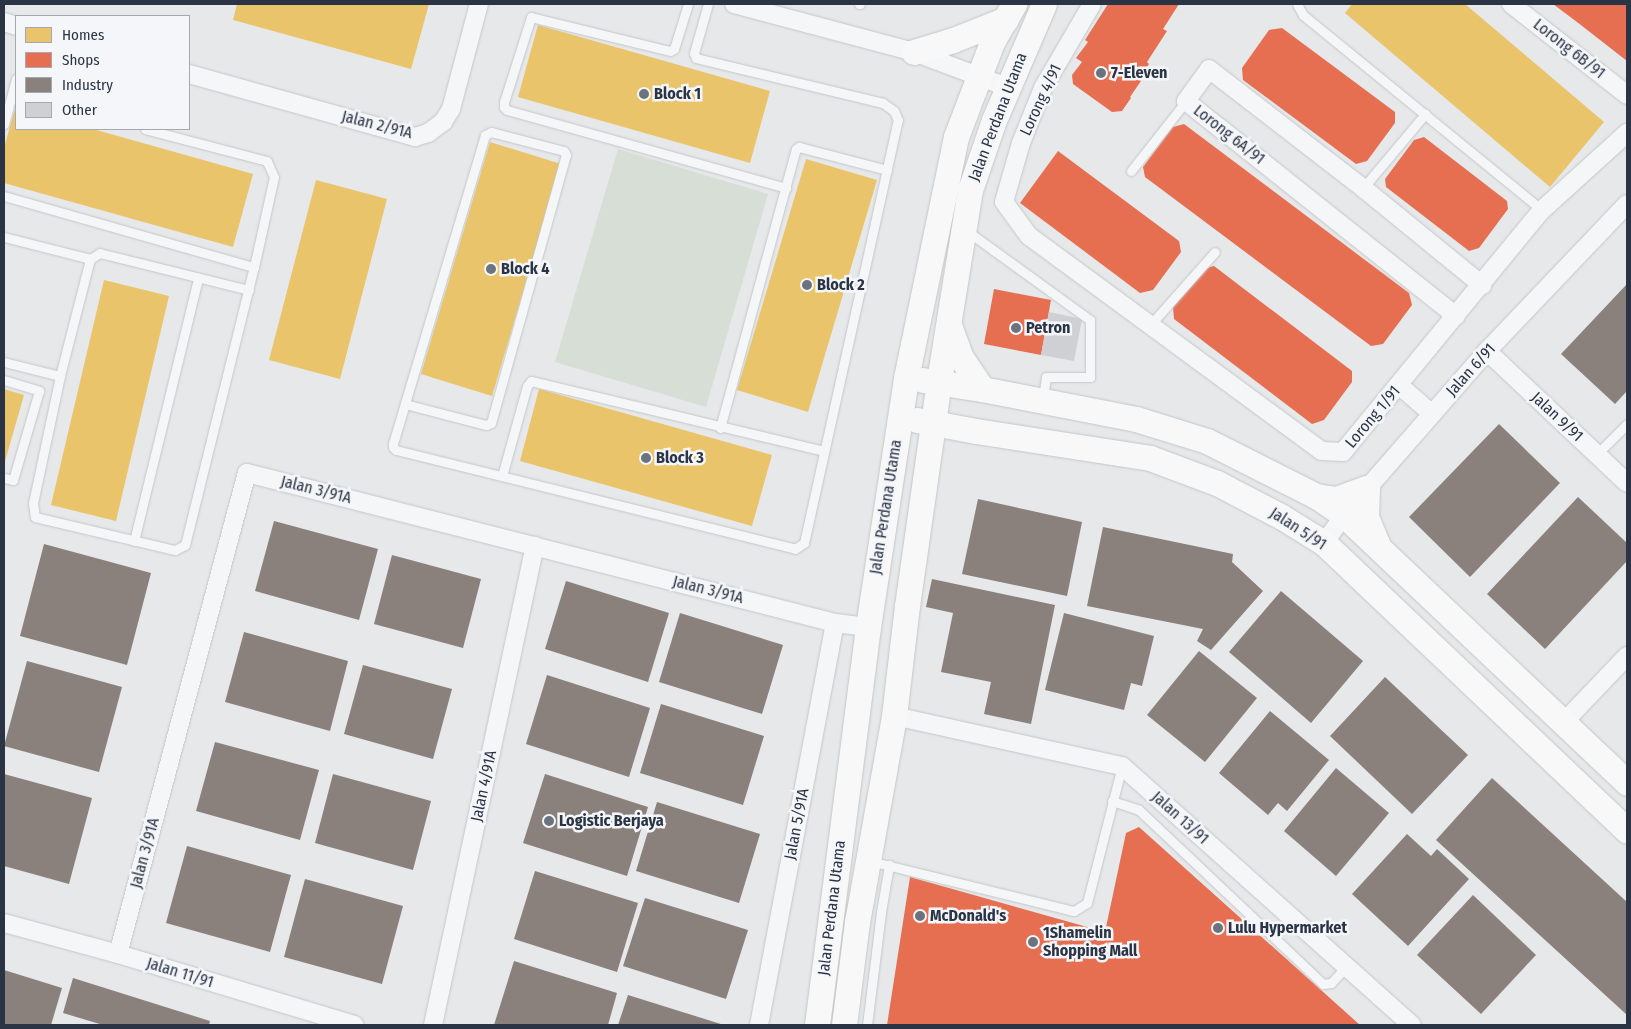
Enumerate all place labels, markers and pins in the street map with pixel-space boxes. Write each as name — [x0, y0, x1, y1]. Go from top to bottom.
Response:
place label: 7-Eleven — [1111, 63, 1167, 83]
marker: 7-Eleven — [1095, 67, 1107, 79]
place label: Block 1 — [654, 84, 701, 104]
marker: Block 1 — [638, 88, 650, 100]
place label: Block 4 — [501, 259, 549, 279]
marker: Block 4 — [485, 263, 497, 275]
place label: Block 2 — [817, 275, 865, 295]
marker: Block 2 — [801, 279, 813, 291]
place label: Petron — [1026, 318, 1070, 338]
marker: Petron — [1010, 322, 1022, 334]
place label: Block 3 — [656, 448, 704, 468]
marker: Block 3 — [640, 452, 652, 464]
place label: Logistic Berjaya — [559, 811, 664, 831]
marker: Logistic Berjaya — [543, 815, 555, 827]
place label: McDonald's — [930, 906, 1006, 926]
marker: McDonald's — [914, 910, 926, 922]
place label: Lulu Hypermarket — [1228, 918, 1347, 938]
marker: Lulu Hypermarket — [1212, 922, 1224, 934]
place label: 1Shamelin Shopping Mall — [1043, 923, 1137, 961]
marker: 1Shamelin Shopping Mall — [1027, 936, 1039, 948]

